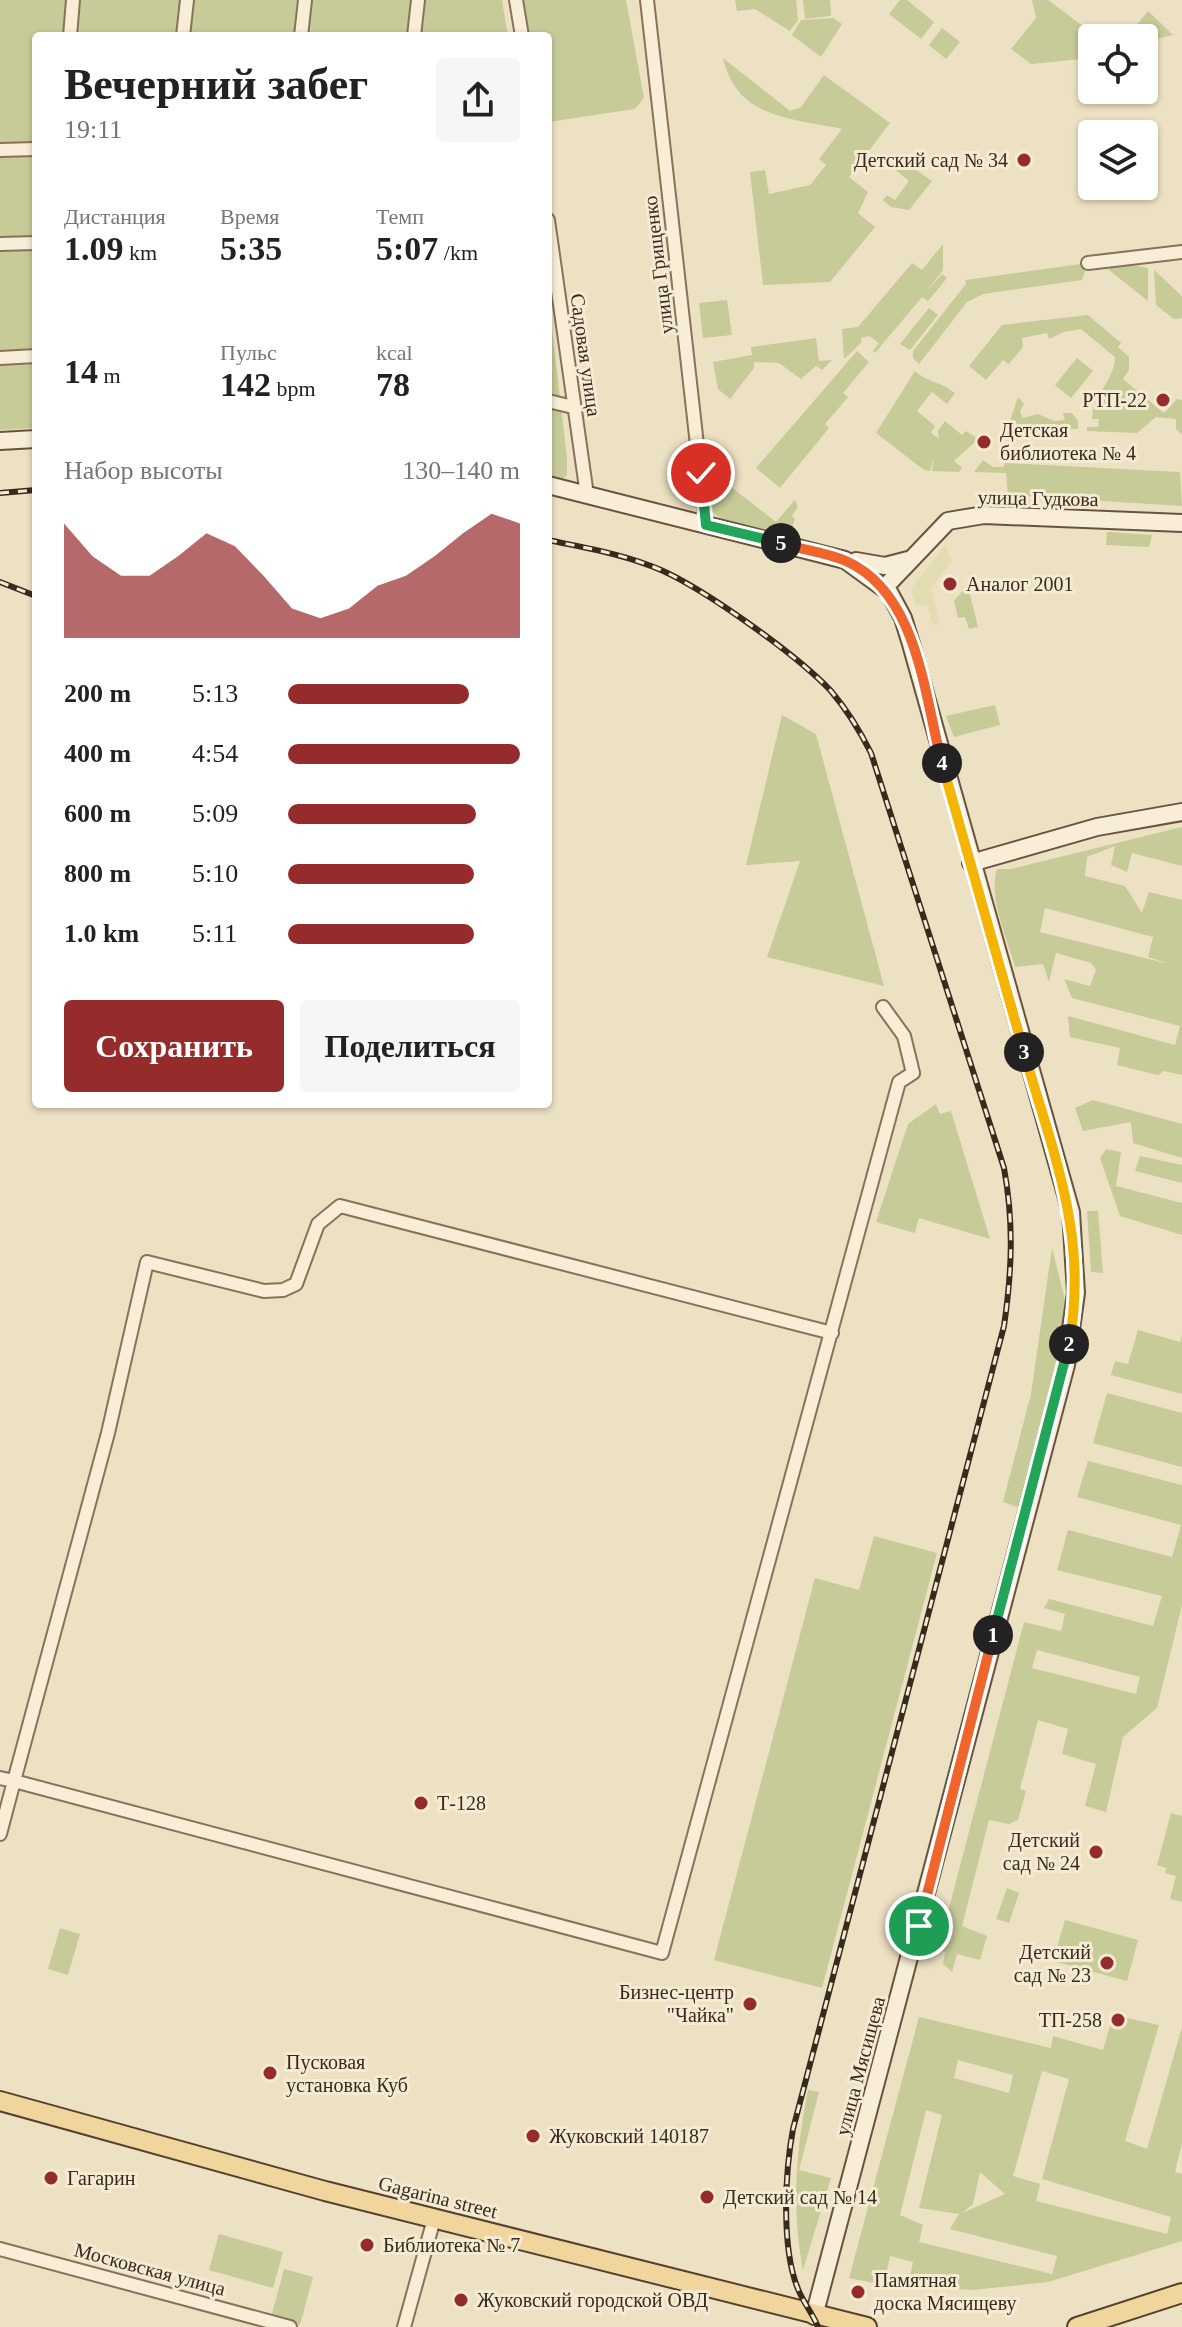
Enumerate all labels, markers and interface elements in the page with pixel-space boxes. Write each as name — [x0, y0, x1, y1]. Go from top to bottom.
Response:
map controls — [1078, 24, 1158, 200]
button: locate — [1078, 24, 1158, 104]
button: share — [436, 58, 520, 142]
text: Вечерний забег — [64, 60, 368, 109]
text: 19:11 — [64, 115, 122, 144]
button: layers — [1078, 120, 1158, 200]
place label: Детский сад № 34 — [854, 149, 1008, 172]
marker: Детский сад № 34 — [1015, 151, 1033, 169]
street label: улица Грищенко — [639, 195, 678, 335]
text: Дистанция — [64, 204, 166, 229]
text: Время — [220, 204, 279, 229]
text: Темп — [376, 204, 424, 229]
text: 1.09 — [64, 230, 124, 267]
text: 5:35 — [220, 230, 282, 267]
text: 5:07 — [376, 230, 438, 267]
text: km — [124, 240, 157, 265]
text: /km — [438, 240, 478, 265]
street label: Садовая улица — [565, 292, 606, 418]
text: Пульс — [220, 340, 277, 365]
text: kcal — [376, 340, 413, 365]
text: 14 — [64, 353, 98, 390]
text: m — [98, 363, 121, 388]
text: 142 — [220, 366, 271, 403]
text: 78 — [376, 366, 410, 403]
text: bpm — [271, 376, 316, 401]
place label: РТП-22 — [1082, 389, 1147, 411]
marker: РТП-22 — [1154, 391, 1172, 409]
place label: Детская библиотека № 4 — [1000, 419, 1136, 464]
marker: Детская библиотека № 4 — [975, 433, 993, 451]
pin — [667, 439, 735, 507]
icon: check — [679, 451, 723, 495]
text: Набор высоты — [64, 456, 223, 485]
text: 130–140 m — [402, 456, 520, 485]
street label: улица Гудкова — [977, 486, 1099, 511]
pin: 5 — [761, 523, 801, 563]
text: 5 — [776, 530, 787, 555]
place label: Аналог 2001 — [966, 573, 1073, 595]
marker: Аналог 2001 — [941, 575, 959, 593]
text: 200 m — [64, 679, 131, 708]
text: 5:13 — [192, 679, 238, 708]
text: 400 m — [64, 739, 131, 768]
text: 4:54 — [192, 739, 238, 768]
pin: 4 — [922, 743, 962, 783]
text: 4 — [937, 750, 948, 775]
text: 600 m — [64, 799, 131, 828]
text: 5:09 — [192, 799, 238, 828]
text: 800 m — [64, 859, 131, 888]
text: 5:10 — [192, 859, 238, 888]
text: 1.0 km — [64, 919, 139, 948]
text: 5:11 — [192, 919, 237, 948]
button: Сохранить — [64, 1000, 284, 1092]
button: Поделиться — [300, 1000, 520, 1092]
pin: 3 — [1004, 1032, 1044, 1072]
text: 3 — [1019, 1039, 1030, 1064]
pin: 2 — [1049, 1324, 1089, 1364]
text: 2 — [1064, 1331, 1075, 1356]
pin: 1 — [973, 1615, 1013, 1655]
text: 1 — [988, 1622, 999, 1647]
place label: Т-128 — [437, 1792, 486, 1814]
marker: Т-128 — [412, 1794, 430, 1812]
place label: Детский сад № 24 — [1003, 1829, 1080, 1875]
marker: Детский сад № 24 — [1087, 1843, 1105, 1861]
pin — [885, 1892, 953, 1960]
icon: arrive — [897, 1904, 941, 1948]
place label: Детский сад № 23 — [1014, 1941, 1091, 1987]
marker: Детский сад № 23 — [1098, 1954, 1116, 1972]
place label: Бизнес-центр "Чайка" — [619, 1981, 734, 2026]
street label: улица Мясищева — [831, 1994, 890, 2138]
marker: Бизнес-центр "Чайка" — [741, 1995, 759, 2013]
place label: ТП-258 — [1039, 2009, 1102, 2031]
marker: ТП-258 — [1109, 2011, 1127, 2029]
place label: Пусковая установка Куб — [286, 2051, 408, 2097]
marker: Пусковая установка Куб — [261, 2064, 279, 2082]
place label: Жуковский 140187 — [549, 2125, 709, 2148]
marker: Жуковский 140187 — [524, 2127, 542, 2145]
place label: Гагарин — [67, 2167, 136, 2190]
marker: Гагарин — [42, 2169, 60, 2187]
street label: Gagarina street — [376, 2172, 500, 2223]
place label: Детский сад № 14 — [723, 2186, 877, 2209]
marker: Детский сад № 14 — [698, 2188, 716, 2206]
place label: Библиотека № 7 — [383, 2234, 520, 2256]
marker: Библиотека № 7 — [358, 2236, 376, 2254]
street label: Московская улица — [72, 2238, 228, 2301]
place label: Памятная доска Мясищеву — [874, 2269, 1016, 2315]
marker: Памятная доска Мясищеву — [849, 2283, 867, 2301]
place label: Жуковский городской ОВД — [477, 2289, 709, 2312]
marker: Жуковский городской ОВД — [452, 2291, 470, 2309]

